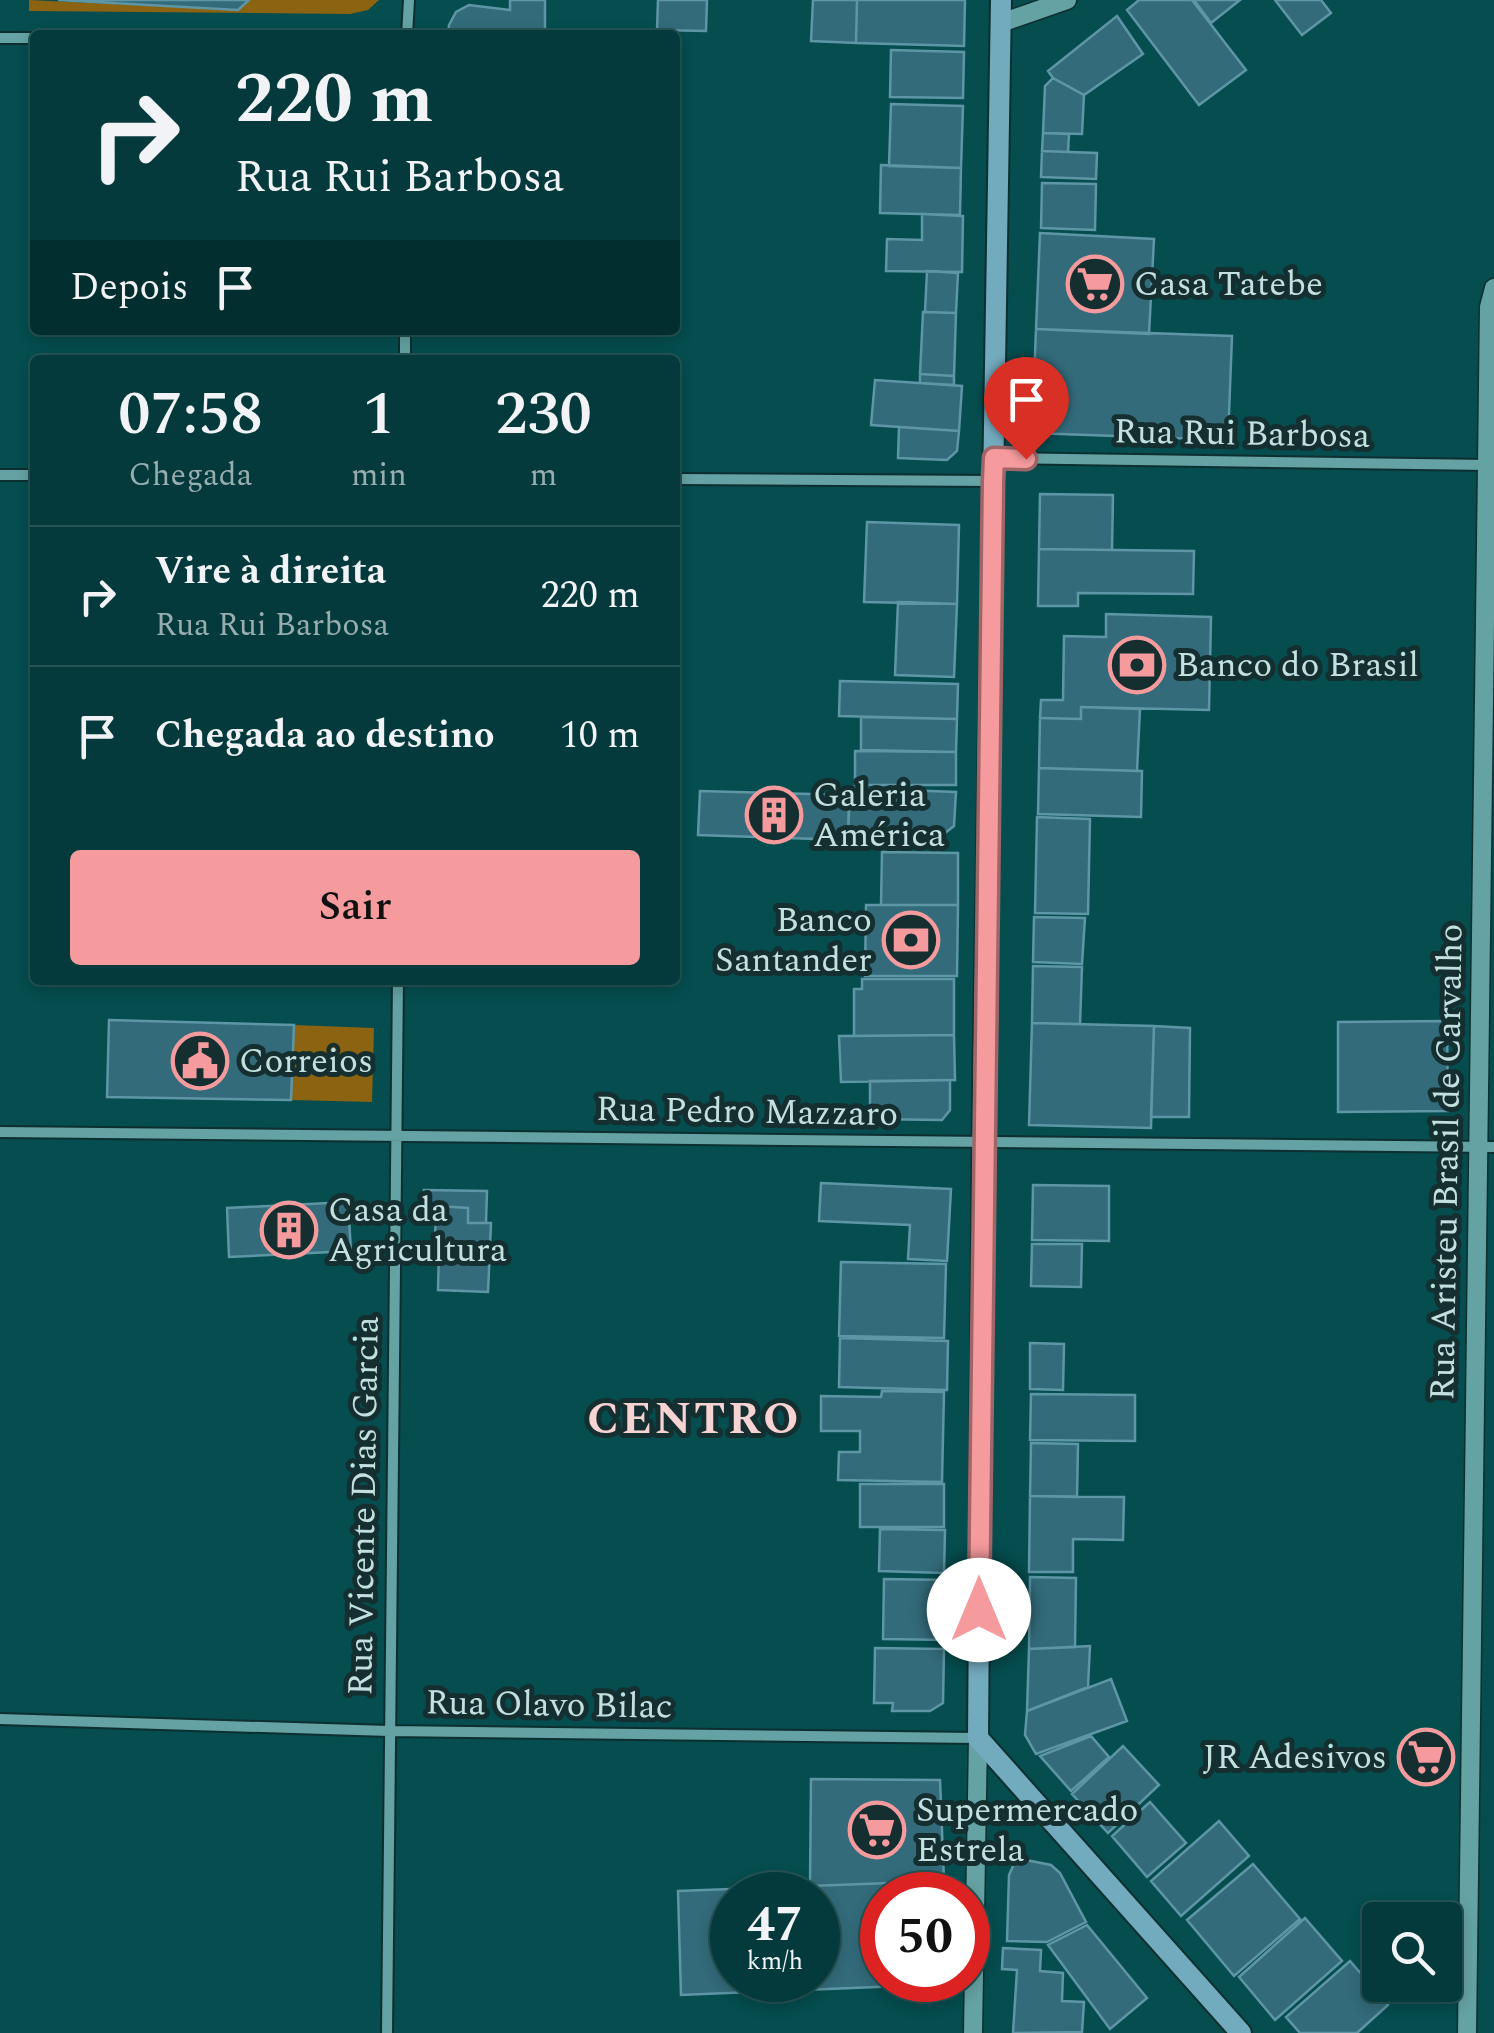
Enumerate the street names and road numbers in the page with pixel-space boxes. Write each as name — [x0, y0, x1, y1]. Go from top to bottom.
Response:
street label: Rua Rui Barbosa — [1114, 405, 1370, 463]
street label: Rua Aristeu Brasil de Carvalho — [1416, 923, 1478, 1401]
street label: Rua Pedro Mazzaro — [595, 1083, 899, 1141]
street label: Rua Vicente Dias Garcia — [334, 1316, 394, 1696]
street label: Rua Olavo Bilac — [425, 1676, 673, 1734]

